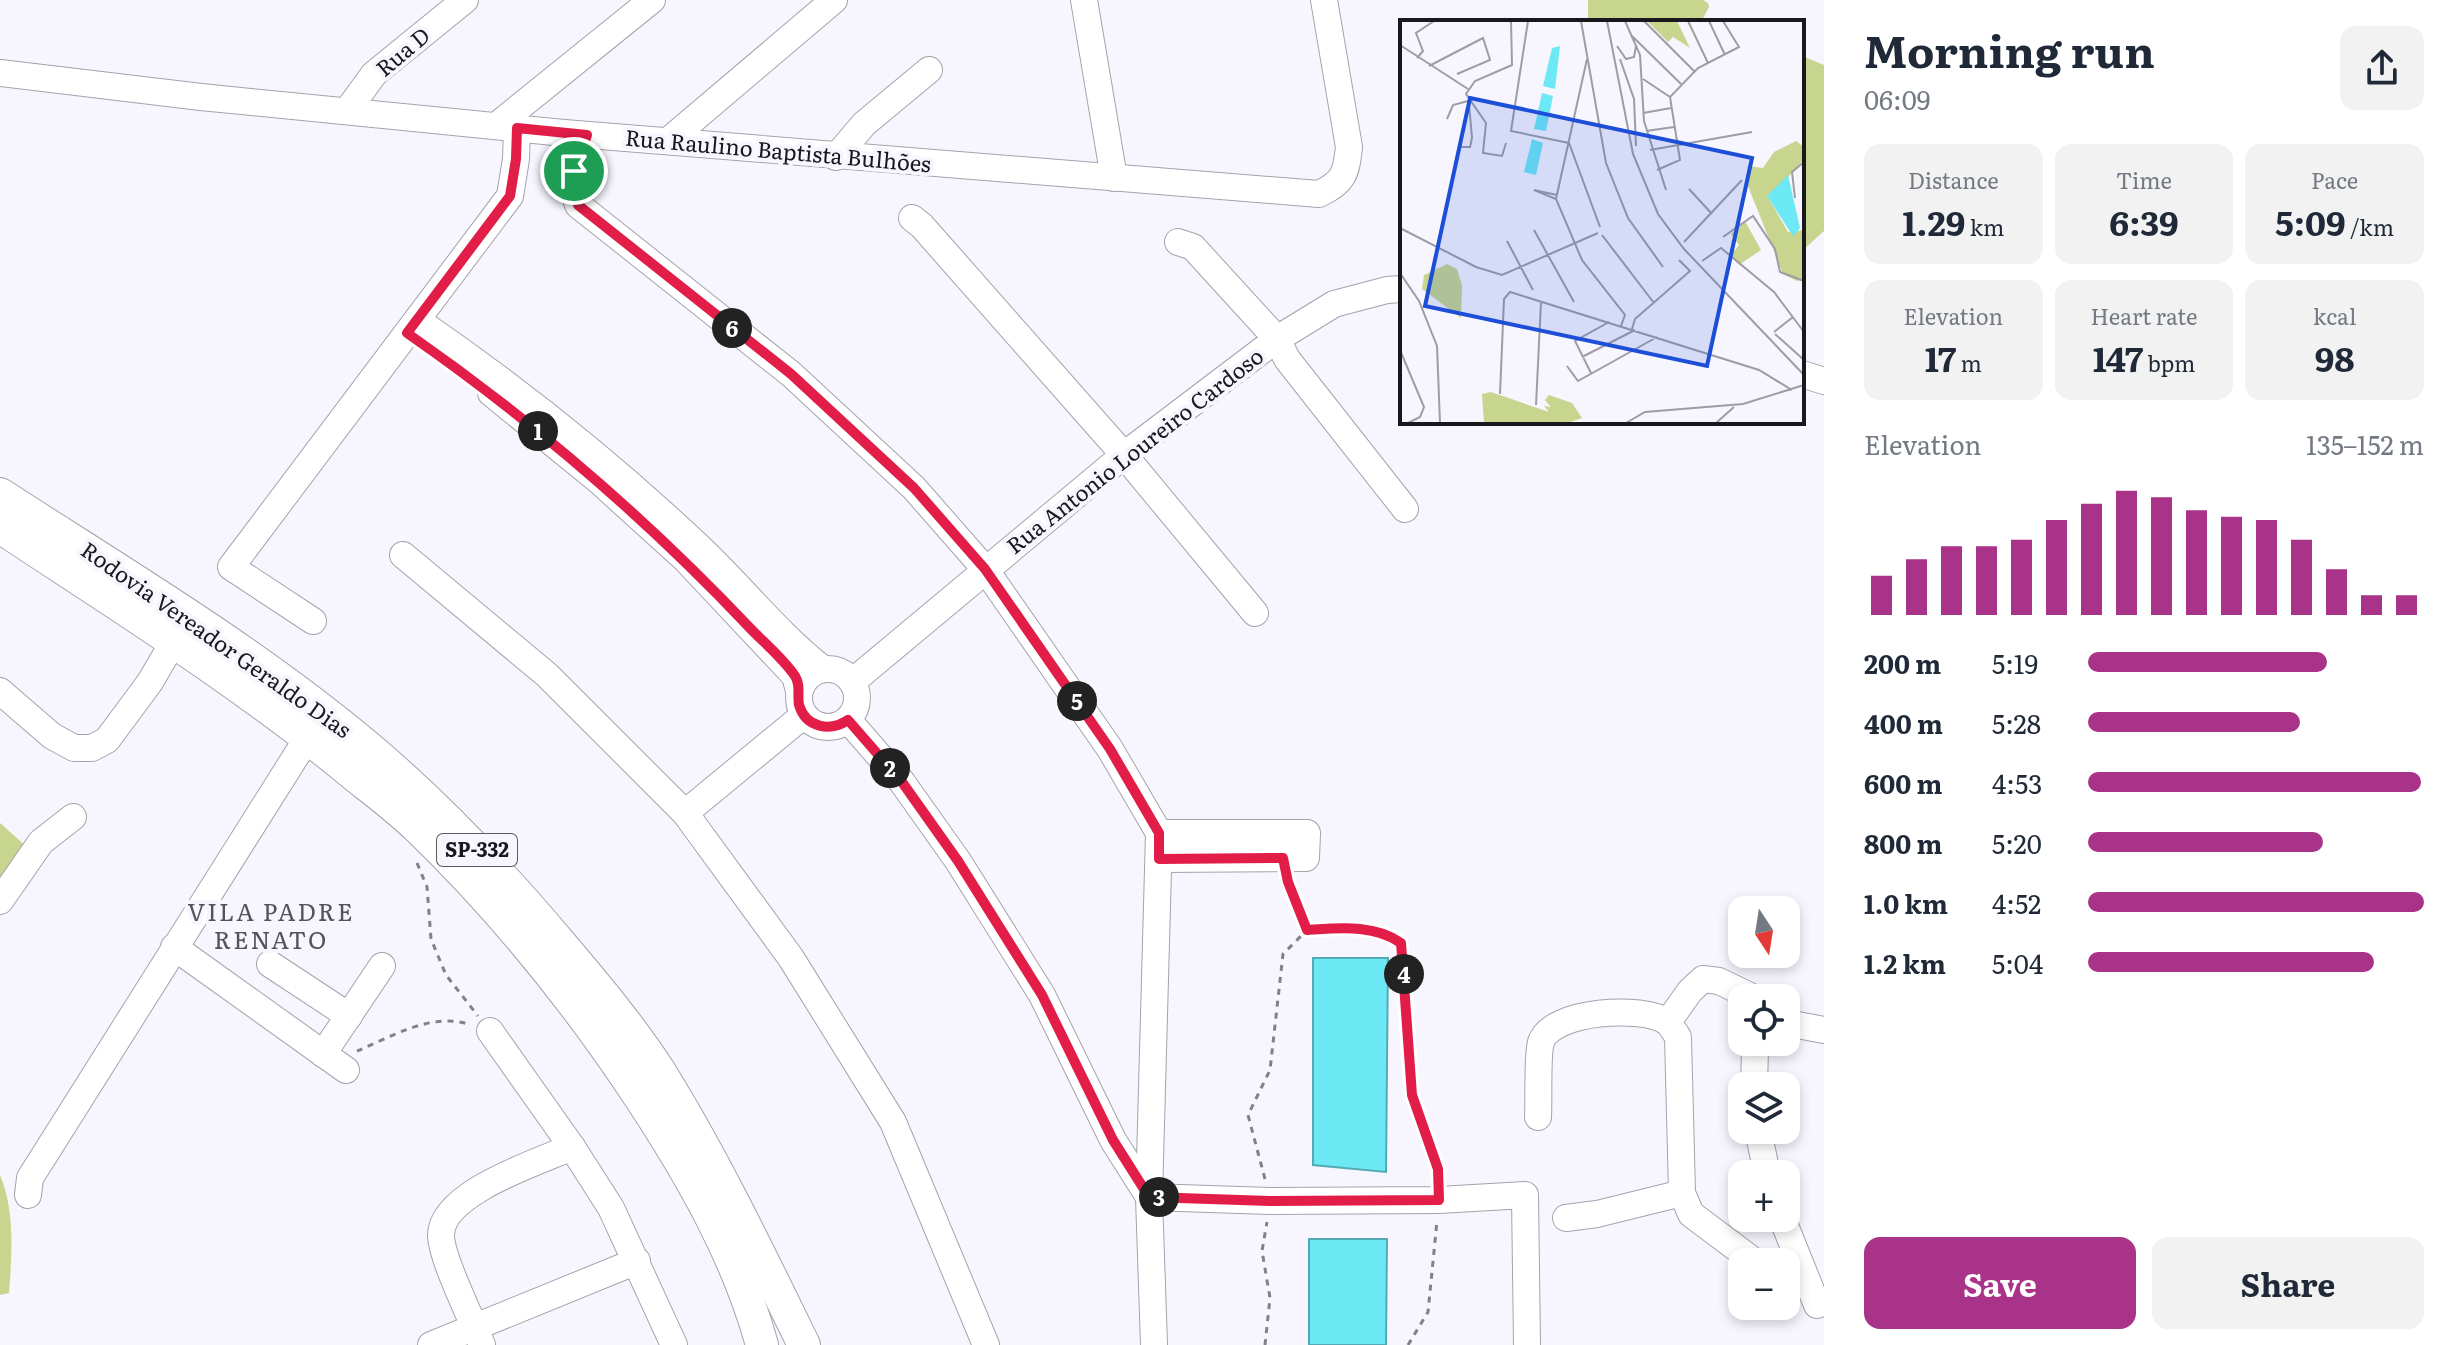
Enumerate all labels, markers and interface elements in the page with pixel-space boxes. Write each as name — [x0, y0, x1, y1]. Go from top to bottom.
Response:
text: Morning run — [1864, 16, 2155, 82]
street label: Rua D — [368, 18, 436, 83]
inset map — [1400, 20, 1804, 424]
button: share — [2340, 26, 2424, 110]
text: 06:09 — [1864, 79, 1930, 118]
street label: Rua Raulino Baptista Bulhões — [624, 120, 932, 179]
pin — [540, 137, 608, 205]
icon: arrive — [552, 149, 596, 193]
text: Distance — [1908, 163, 1999, 196]
text: Time — [2116, 163, 2172, 196]
text: Pace — [2311, 163, 2358, 196]
text: 1.29 — [1902, 196, 1965, 246]
text: 6:39 — [2109, 196, 2179, 246]
text: 5:09 — [2275, 196, 2346, 246]
text: km — [1965, 210, 2004, 243]
text: /km — [2346, 210, 2394, 243]
text: Elevation — [1904, 299, 2003, 332]
text: Heart rate — [2091, 299, 2197, 332]
text: kcal — [2313, 299, 2356, 332]
pin: 6 — [712, 308, 752, 348]
text: 6 — [726, 311, 738, 344]
text: 17 — [1925, 332, 1956, 382]
text: 147 — [2093, 332, 2143, 382]
text: 98 — [2315, 332, 2354, 382]
street label: Rua Antonio Loureiro Cardoso — [999, 339, 1270, 561]
text: m — [1956, 346, 1982, 379]
text: bpm — [2143, 346, 2195, 379]
pin: 1 — [518, 411, 558, 451]
text: 1 — [533, 414, 543, 447]
text: Elevation — [1864, 424, 1982, 463]
text: 135–152 m — [2306, 424, 2424, 463]
street label: Rodovia Vereador Geraldo Dias — [75, 533, 359, 745]
text: 200 m — [1864, 643, 1941, 682]
text: 5:19 — [1992, 643, 2038, 682]
pin: 5 — [1057, 681, 1097, 721]
text: 5 — [1071, 684, 1083, 717]
text: 400 m — [1864, 703, 1943, 742]
text: 5:28 — [1992, 703, 2041, 742]
pin: 2 — [870, 748, 910, 788]
text: 2 — [884, 751, 896, 784]
text: 600 m — [1864, 763, 1942, 802]
text: 4:53 — [1992, 763, 2042, 802]
text: 800 m — [1864, 823, 1942, 862]
text: 5:20 — [1992, 823, 2042, 862]
road number: SP-332 — [437, 834, 517, 866]
text: 1.0 km — [1864, 883, 1948, 922]
text: 4:52 — [1992, 883, 2041, 922]
district label: VILA PADRE RENATO — [188, 893, 354, 956]
north arrow — [1728, 896, 1800, 968]
map controls — [1728, 896, 1800, 1320]
text: 1.2 km — [1864, 943, 1946, 982]
text: 5:04 — [1992, 943, 2043, 982]
pin: 4 — [1384, 954, 1424, 994]
text: 4 — [1397, 957, 1411, 990]
button: locate — [1728, 984, 1800, 1056]
button: layers — [1728, 1072, 1800, 1144]
button: + — [1728, 1160, 1800, 1232]
pin: 3 — [1139, 1177, 1179, 1217]
text: 3 — [1153, 1180, 1165, 1213]
button: Save — [1864, 1237, 2136, 1329]
button: Share — [2152, 1237, 2424, 1329]
button: − — [1728, 1248, 1800, 1320]

